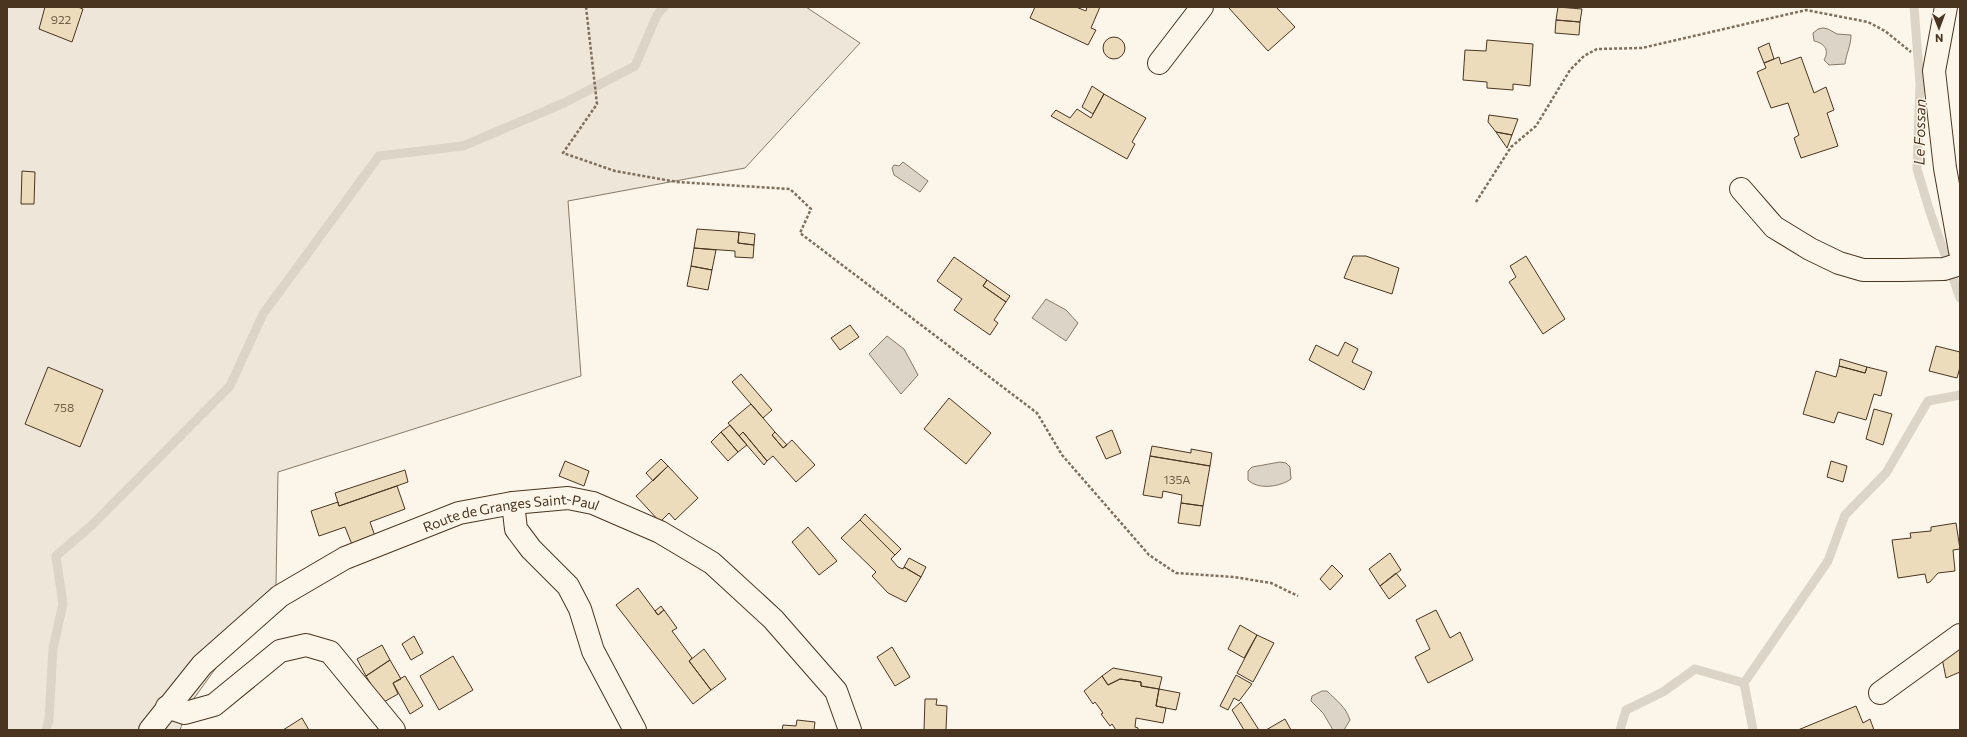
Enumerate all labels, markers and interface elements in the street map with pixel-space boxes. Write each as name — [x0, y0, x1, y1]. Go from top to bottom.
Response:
north arrow — [1919, 8, 1959, 48]
house number: 922 — [51, 12, 72, 26]
text: N — [1935, 32, 1943, 45]
water label: Le Fossan — [1909, 99, 1929, 165]
house number: 758 — [54, 400, 74, 414]
house number: 135A — [1164, 472, 1190, 486]
street label: Route de Granges Saint-Paul — [420, 489, 602, 535]

